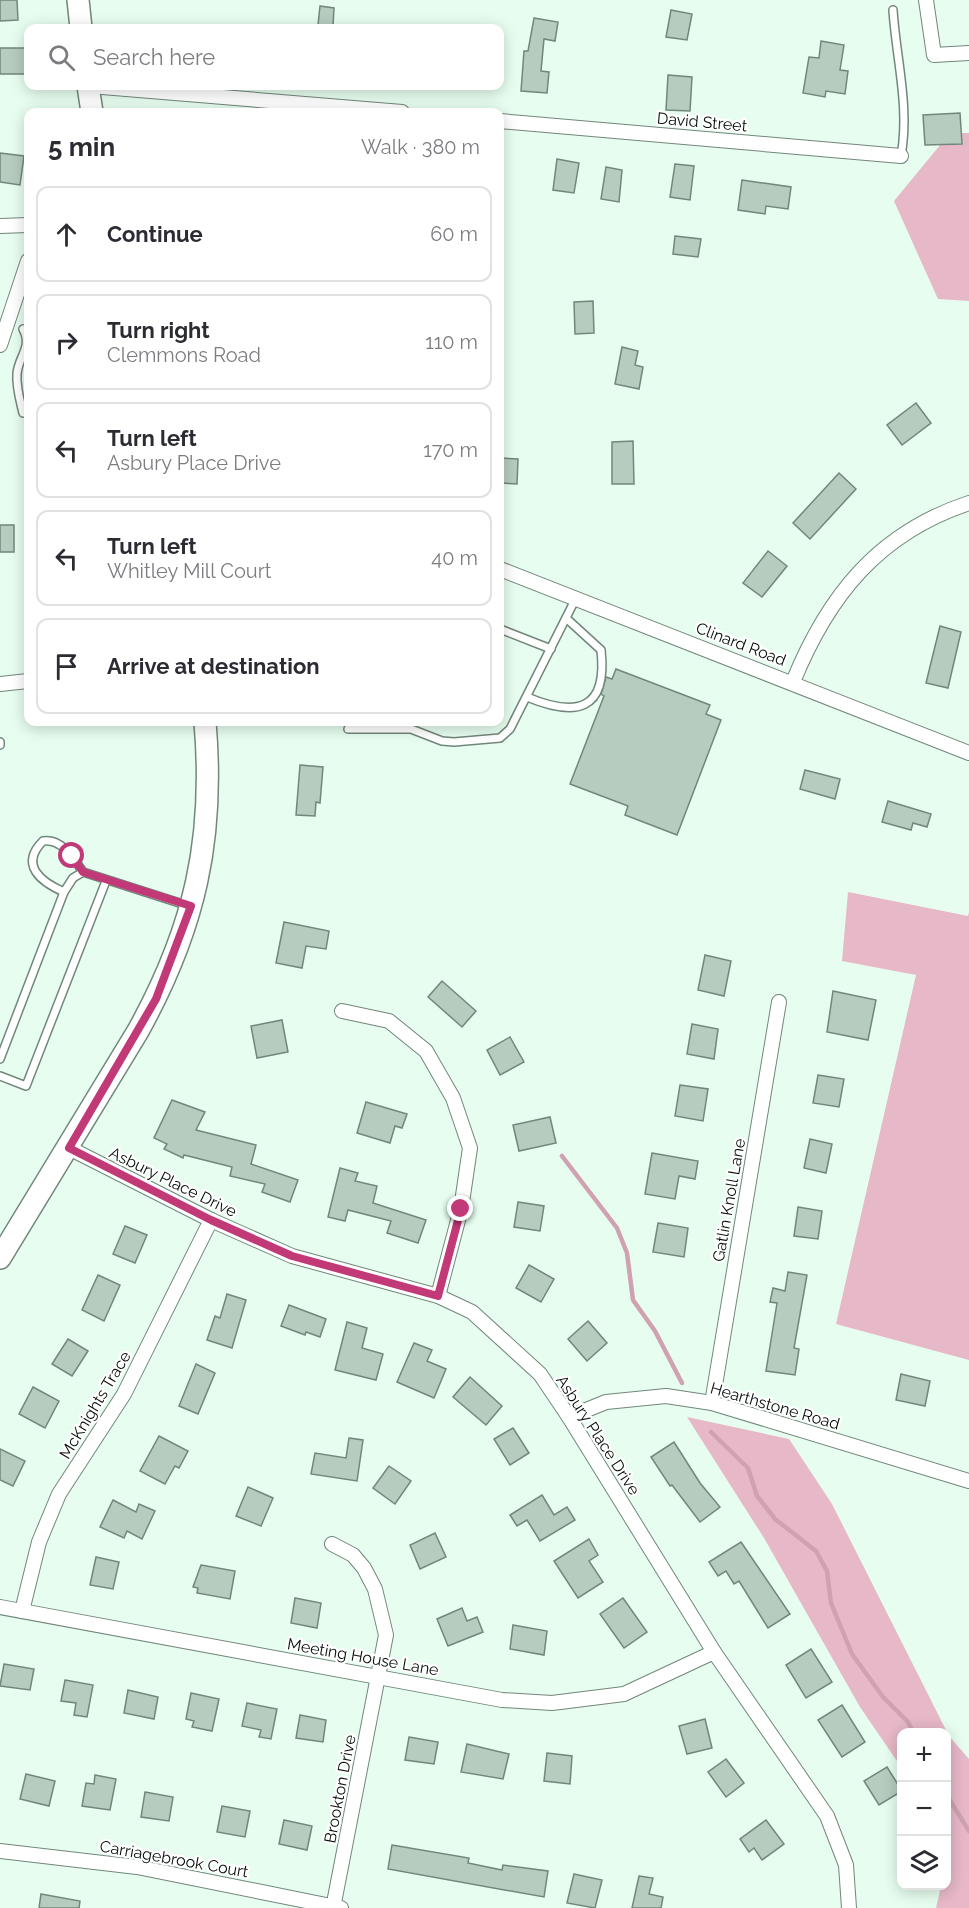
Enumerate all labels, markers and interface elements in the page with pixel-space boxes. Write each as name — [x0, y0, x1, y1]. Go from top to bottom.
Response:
search box — [24, 24, 504, 90]
icon: search — [45, 41, 78, 74]
text: Search here — [93, 44, 215, 70]
street label: David Street — [656, 109, 748, 135]
text: 5 min — [48, 132, 115, 162]
text: Walk · 380 m — [361, 135, 480, 159]
icon: ahead — [50, 218, 83, 251]
text: Continue — [107, 221, 203, 247]
text: 60 m — [430, 222, 478, 246]
text: Turn right — [107, 317, 210, 343]
icon: right — [50, 326, 83, 359]
text: 110 m — [425, 330, 478, 354]
text: Clemmons Road — [107, 343, 261, 367]
text: Turn left — [107, 425, 197, 451]
icon: left — [50, 434, 83, 467]
text: 170 m — [423, 438, 478, 462]
text: Asbury Place Drive — [107, 451, 281, 475]
text: Turn left — [107, 533, 197, 559]
icon: left — [50, 542, 83, 575]
text: 40 m — [431, 546, 478, 570]
text: Whitley Mill Court — [107, 559, 271, 583]
street label: Clinard Road — [693, 618, 789, 670]
icon: arrive — [50, 650, 83, 683]
text: Arrive at destination — [107, 653, 320, 679]
route start — [58, 842, 84, 868]
street label: Gatlin Knoll Lane — [709, 1137, 749, 1263]
street label: Asbury Place Drive — [106, 1143, 240, 1221]
route end — [447, 1195, 473, 1221]
street label: McKnights Trace — [55, 1348, 135, 1462]
street label: Asbury Place Drive — [552, 1371, 644, 1499]
street label: Hearthstone Road — [708, 1378, 842, 1434]
street label: Meeting House Lane — [286, 1634, 440, 1680]
map controls — [897, 1728, 951, 1890]
button: + — [897, 1728, 951, 1782]
street label: Brookton Drive — [320, 1733, 360, 1845]
button: − — [897, 1782, 951, 1836]
button: layers — [897, 1836, 951, 1890]
street label: Carriagebrook Court — [98, 1837, 250, 1882]

